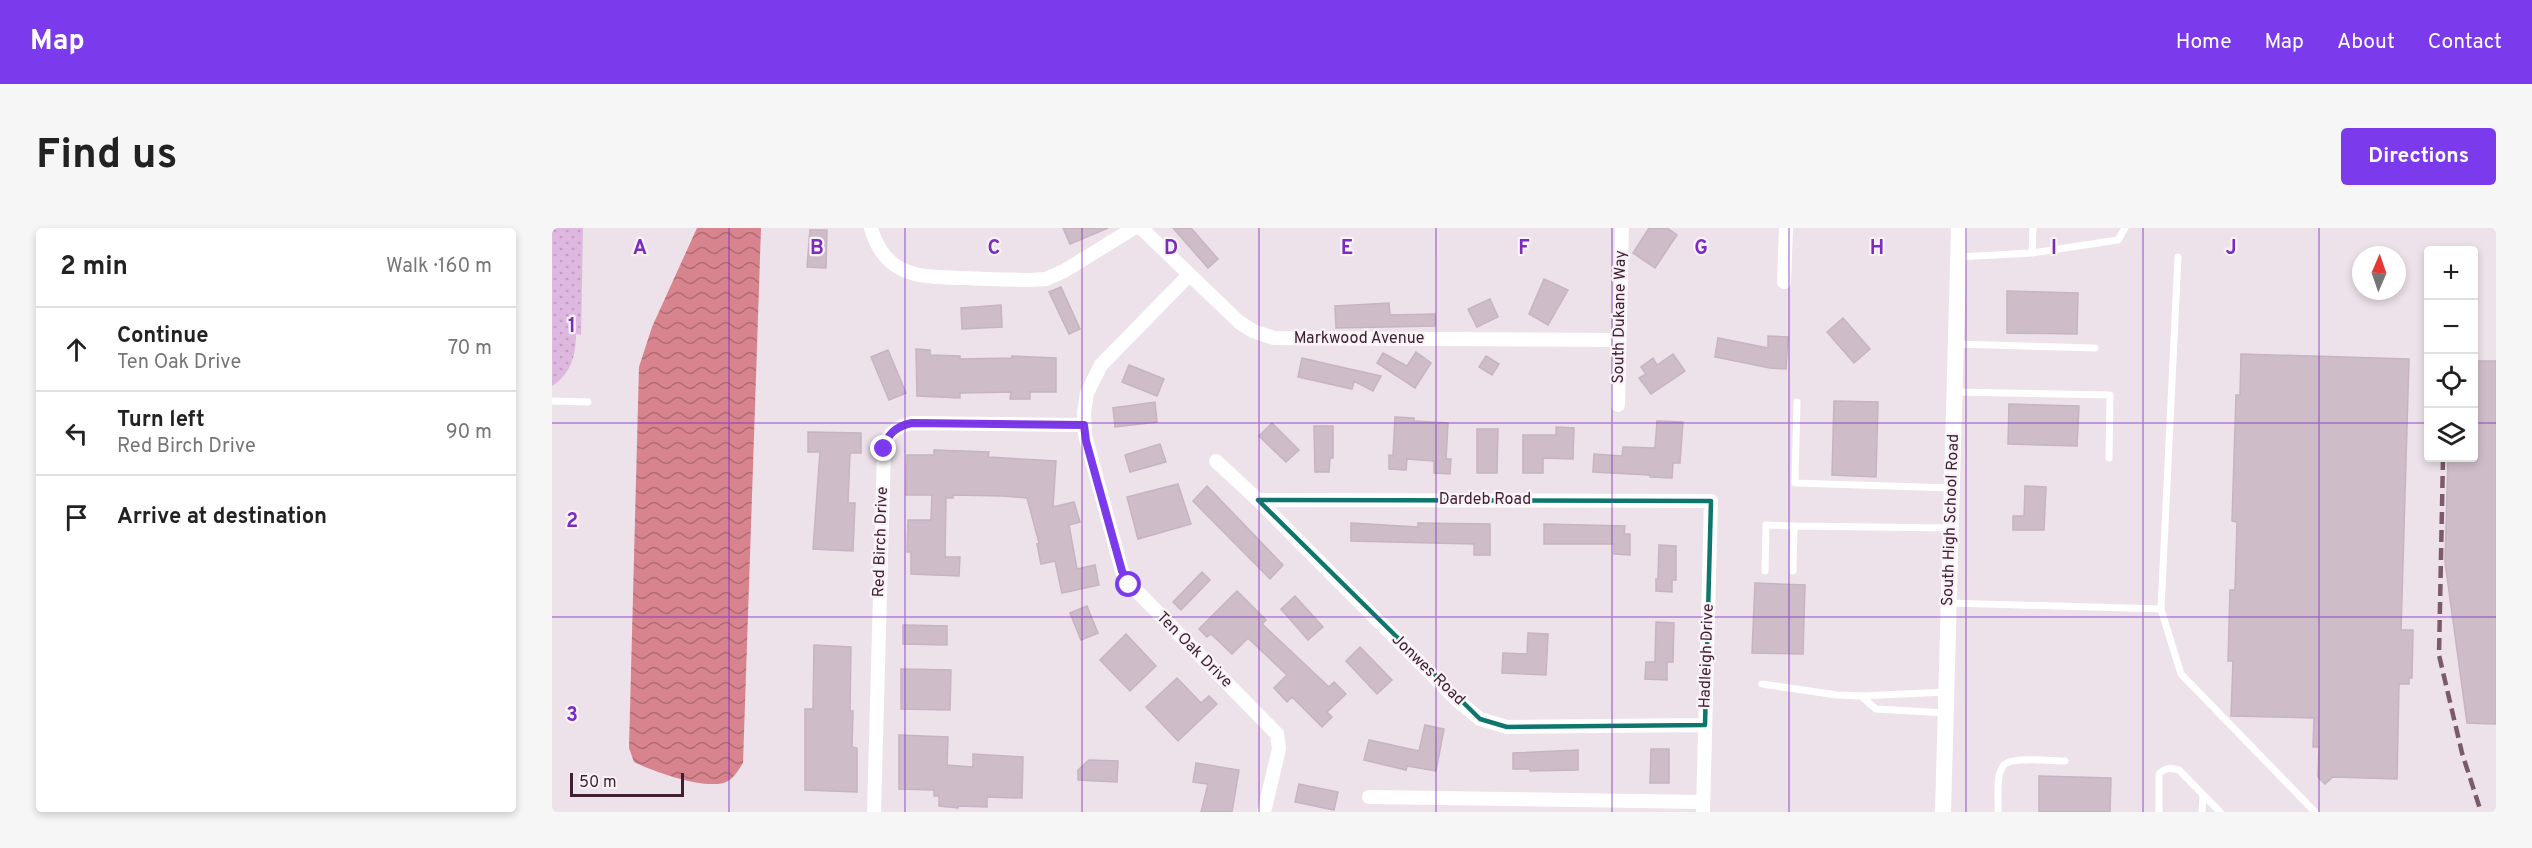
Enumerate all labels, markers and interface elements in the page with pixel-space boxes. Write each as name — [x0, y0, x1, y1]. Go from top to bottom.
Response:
text: Map — [30, 24, 85, 60]
text: Home — [2176, 29, 2232, 56]
text: Map — [2265, 29, 2304, 56]
text: About — [2337, 29, 2395, 56]
text: Contact — [2428, 29, 2502, 56]
button: Directions — [2341, 128, 2496, 185]
text: Find us — [36, 130, 177, 183]
text: A — [633, 236, 647, 262]
text: B — [810, 236, 824, 262]
text: C — [988, 236, 1000, 262]
text: D — [1164, 236, 1178, 262]
text: E — [1341, 236, 1353, 262]
text: F — [1518, 236, 1530, 262]
text: G — [1694, 236, 1708, 262]
text: H — [1870, 236, 1884, 262]
text: I — [2051, 236, 2057, 262]
text: J — [2225, 236, 2237, 262]
north arrow — [2352, 246, 2406, 300]
map controls — [2424, 246, 2478, 462]
button: + — [2424, 246, 2478, 300]
street label: South Dukane Way — [1609, 250, 1631, 384]
text: 2 min — [60, 251, 128, 284]
text: Walk · 160 m — [386, 254, 492, 280]
button: − — [2424, 300, 2478, 354]
text: 1 — [568, 314, 576, 340]
text: Continue — [117, 323, 208, 350]
street label: Markwood Avenue — [1294, 329, 1424, 349]
icon: ahead — [60, 333, 93, 366]
text: 70 m — [448, 336, 492, 362]
text: Ten Oak Drive — [117, 350, 241, 376]
button: locate — [2424, 354, 2478, 408]
text: Turn left — [117, 407, 205, 434]
button: layers — [2424, 408, 2478, 462]
icon: left — [60, 417, 93, 450]
text: 90 m — [446, 420, 492, 446]
street label: South High School Road — [1938, 433, 1964, 607]
text: Red Birch Drive — [117, 434, 256, 460]
route end — [870, 435, 896, 461]
street label: Red Birch Drive — [869, 486, 893, 598]
street label: Dardeb Road — [1439, 490, 1531, 510]
icon: arrive — [60, 501, 93, 534]
text: Arrive at destination — [117, 504, 327, 531]
text: 2 — [566, 509, 578, 535]
route start — [1115, 571, 1141, 597]
street label: Hadleigh Drive — [1695, 603, 1719, 709]
street label: Ten Oak Drive — [1152, 608, 1236, 692]
street label: Jonwes Road — [1387, 630, 1469, 710]
text: 3 — [566, 703, 578, 729]
scale bar — [570, 770, 684, 798]
text: 50 m — [579, 773, 617, 793]

